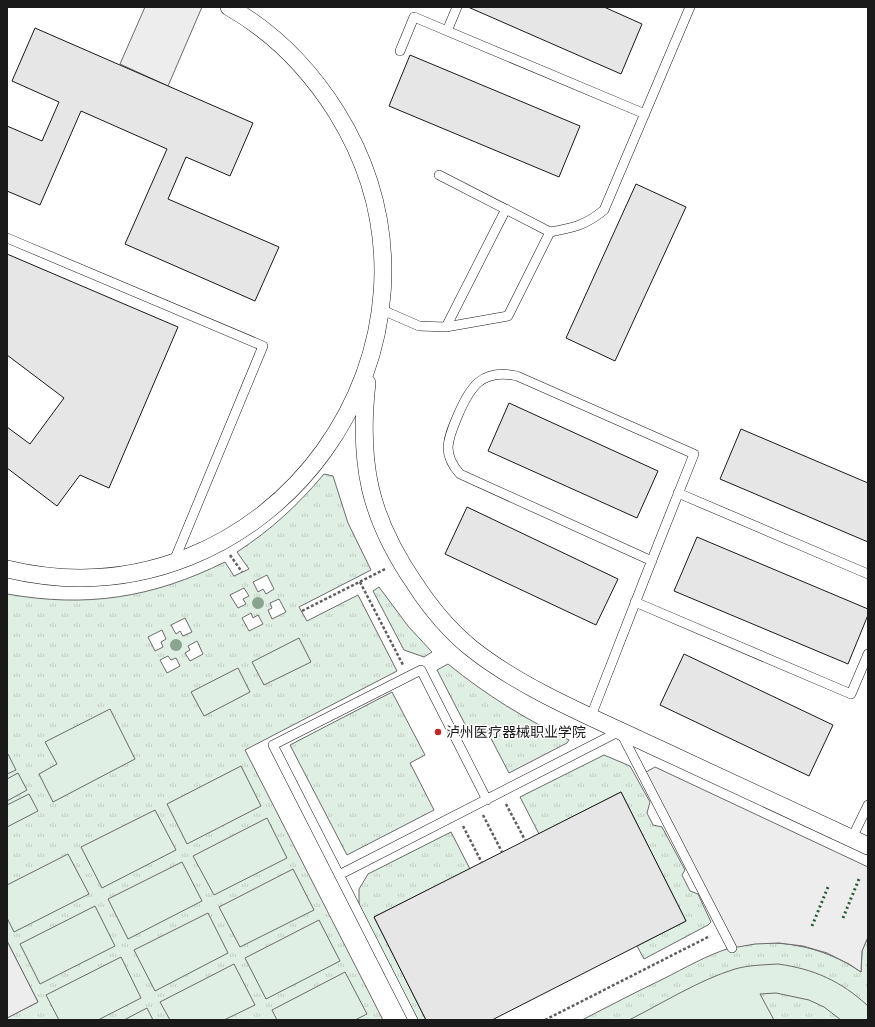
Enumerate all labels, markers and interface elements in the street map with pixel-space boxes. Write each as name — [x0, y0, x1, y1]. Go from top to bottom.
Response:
place label: 泸州医疗器械职业学院 — [446, 723, 586, 742]
marker: 泸州医疗器械职业学院 — [433, 727, 443, 737]

